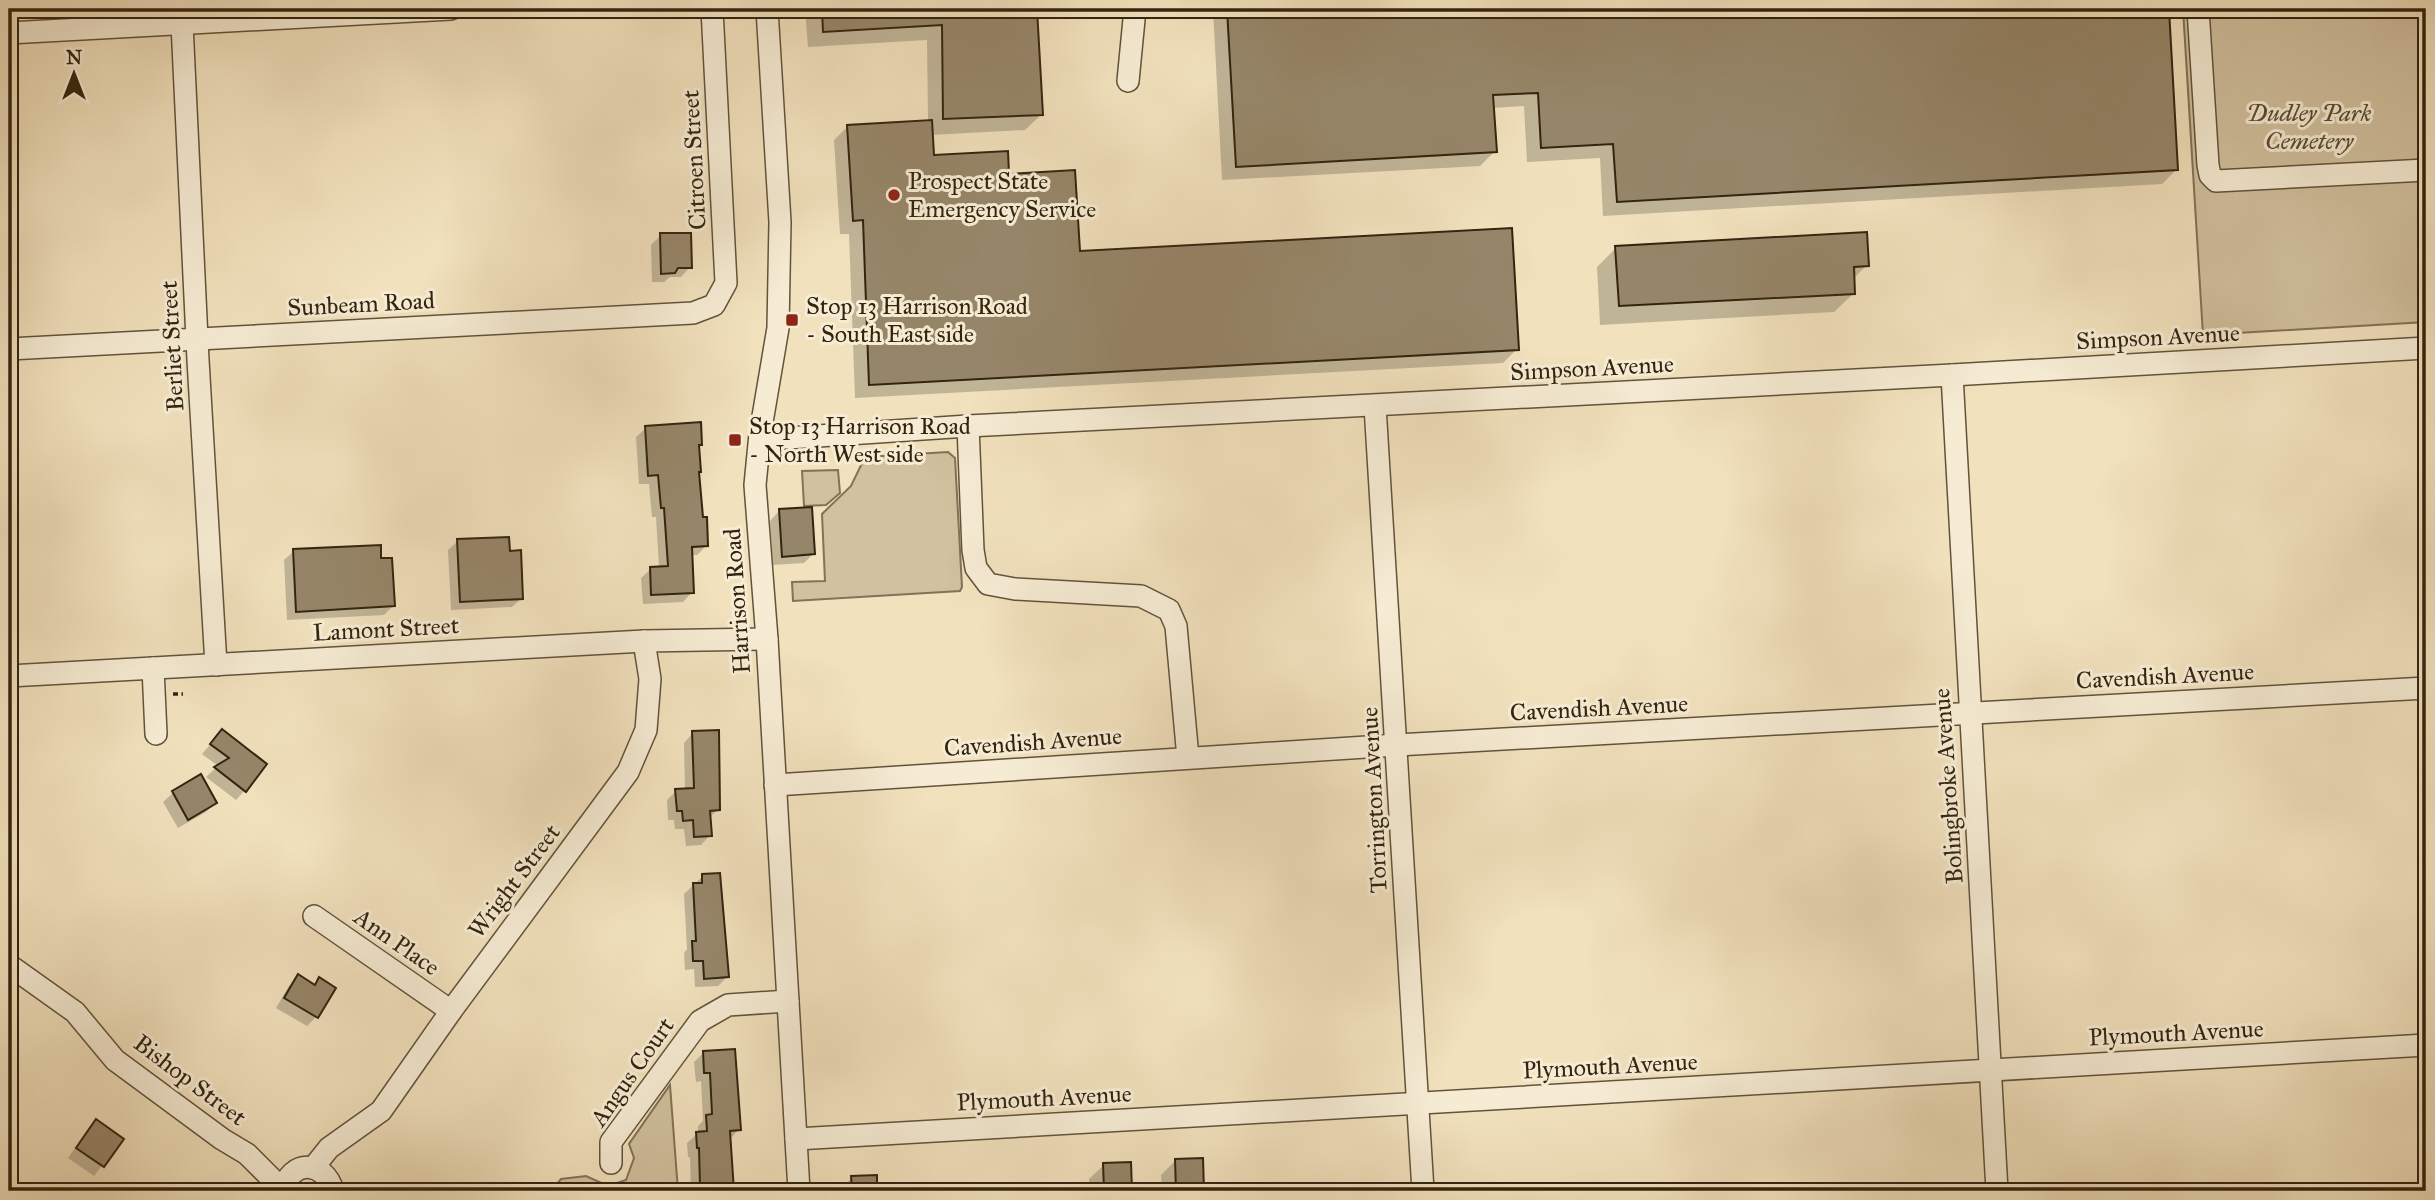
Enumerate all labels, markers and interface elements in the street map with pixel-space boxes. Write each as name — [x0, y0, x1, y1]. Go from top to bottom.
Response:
north arrow — [38, 38, 108, 108]
text: N — [66, 46, 82, 69]
street label: Citroen Street — [675, 89, 713, 231]
park label: Dudley Park Cemetery — [2246, 98, 2372, 156]
place label: Prospect State Emergency Service — [908, 166, 1096, 224]
marker: Prospect State Emergency Service — [886, 187, 902, 203]
street label: Berliet Street — [154, 279, 190, 412]
street label: Sunbeam Road — [286, 285, 436, 323]
place label: Stop 13 Harrison Road - South East side — [806, 291, 1028, 349]
marker: Stop 13 Harrison Road - South East side — [784, 312, 800, 328]
street label: Simpson Avenue — [2075, 318, 2241, 356]
street label: Simpson Avenue — [1509, 349, 1675, 387]
place label: Stop 13 Harrison Road - North West side — [749, 411, 971, 469]
marker: Stop 13 Harrison Road - North West side — [727, 432, 743, 448]
street label: Harrison Road — [717, 527, 757, 675]
street label: Lamont Street — [312, 610, 460, 648]
street label: Cavendish Avenue — [2075, 656, 2255, 696]
street label: Bolingbroke Avenue — [1926, 687, 1970, 885]
street label: Cavendish Avenue — [1509, 688, 1689, 728]
street label: Torrington Avenue — [1354, 706, 1394, 894]
street label: Cavendish Avenue — [943, 721, 1123, 763]
street label: Wright Street — [461, 818, 567, 944]
street label: Ann Place — [348, 901, 446, 982]
street label: Angus Court — [583, 1011, 681, 1133]
street label: Plymouth Avenue — [2088, 1013, 2264, 1053]
street label: Bishop Street — [128, 1028, 253, 1132]
street label: Plymouth Avenue — [1522, 1046, 1698, 1086]
street label: Plymouth Avenue — [956, 1078, 1132, 1118]

